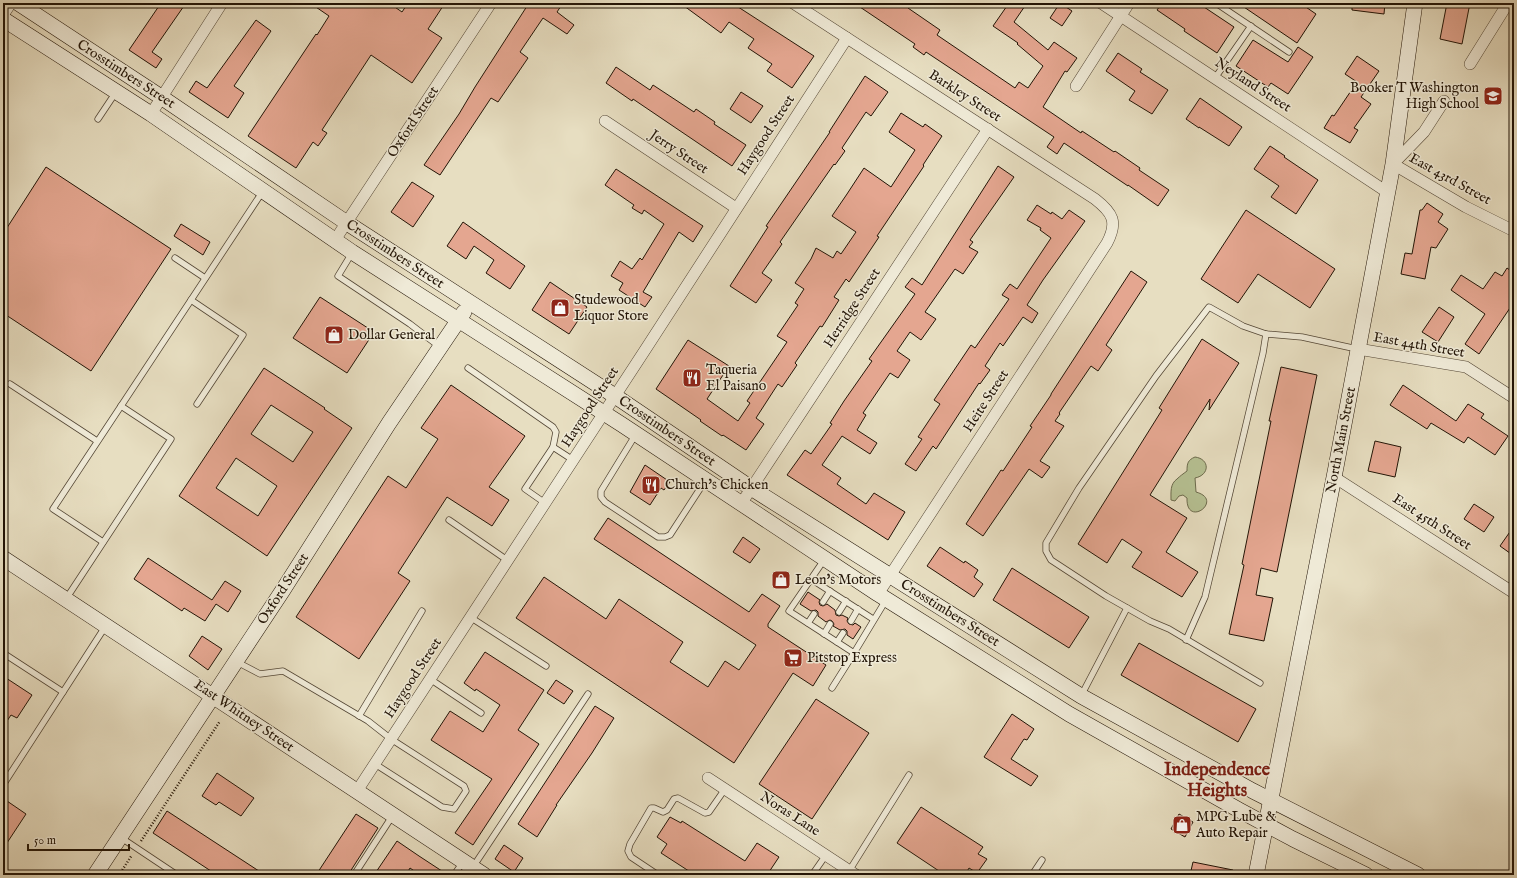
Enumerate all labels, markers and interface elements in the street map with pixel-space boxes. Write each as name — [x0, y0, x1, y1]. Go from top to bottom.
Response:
street label: Crosstimbers Street — [73, 36, 179, 113]
street label: Neyland Street — [1211, 54, 1295, 116]
street label: Barkley Street — [925, 66, 1005, 126]
place label: Booker T Washington High School — [1350, 79, 1480, 113]
street label: Oxford Street — [383, 83, 443, 161]
school or university icon: Booker T Washington High School — [1482, 85, 1504, 107]
street label: Haygood Street — [733, 91, 799, 179]
street label: Jerry Street — [645, 125, 712, 178]
street label: East 43rd Street — [1406, 149, 1494, 209]
street label: Crosstimbers Street — [342, 216, 448, 293]
street label: Herridge Street — [820, 265, 885, 351]
place label: Studewood Liquor Store — [574, 291, 649, 325]
shop icon: Studewood Liquor Store — [549, 297, 571, 319]
shop icon: Dollar General — [323, 324, 345, 346]
place label: Dollar General — [348, 326, 435, 344]
street label: East 44th Street — [1372, 328, 1466, 362]
place label: Taqueria El Paisano — [706, 361, 767, 395]
street label: Haygood Street — [557, 363, 623, 451]
street label: Heite Street — [959, 366, 1013, 436]
restaurant icon: Taqueria El Paisano — [681, 367, 703, 389]
street label: North Main Street — [1322, 385, 1360, 495]
street label: Crosstimbers Street — [615, 392, 719, 470]
restaurant icon: Church's Chicken — [640, 474, 662, 496]
place label: Church's Chicken — [665, 476, 769, 494]
street label: East 45th Street — [1389, 490, 1475, 554]
street label: Oxford Street — [253, 550, 313, 628]
shop icon: Leon's Motors — [770, 569, 792, 591]
place label: Leon's Motors — [795, 571, 881, 589]
street label: Crosstimbers Street — [897, 575, 1003, 651]
street label: Haygood Street — [380, 634, 446, 722]
supermarket icon: Pitstop Express — [782, 647, 804, 669]
place label: Pitstop Express — [807, 649, 897, 667]
street label: East Whitney Street — [190, 676, 298, 756]
district label: Independence Heights — [1164, 759, 1271, 803]
street label: Noras Lane — [756, 788, 824, 840]
place label: MPG Lube & Auto Repair — [1195, 808, 1277, 842]
shop icon: MPG Lube & Auto Repair — [1171, 814, 1193, 836]
scale bar — [28, 826, 129, 852]
text: 50 m — [34, 833, 56, 848]

